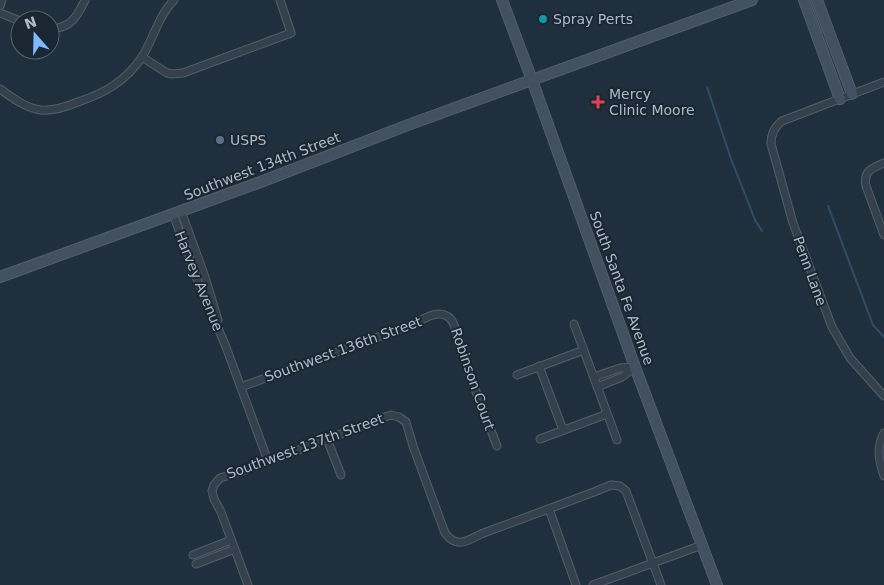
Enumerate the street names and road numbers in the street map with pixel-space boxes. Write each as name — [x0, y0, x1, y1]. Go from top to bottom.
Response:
street label: Southwest 134th Street — [182, 129, 343, 203]
street label: South Santa Fe Avenue — [587, 209, 657, 367]
street label: Harvey Avenue — [172, 229, 226, 333]
street label: Penn Lane — [790, 234, 830, 308]
street label: Southwest 136th Street — [262, 313, 424, 385]
street label: Robinson Court — [448, 326, 498, 433]
street label: Southwest 137th Street — [224, 410, 386, 482]

